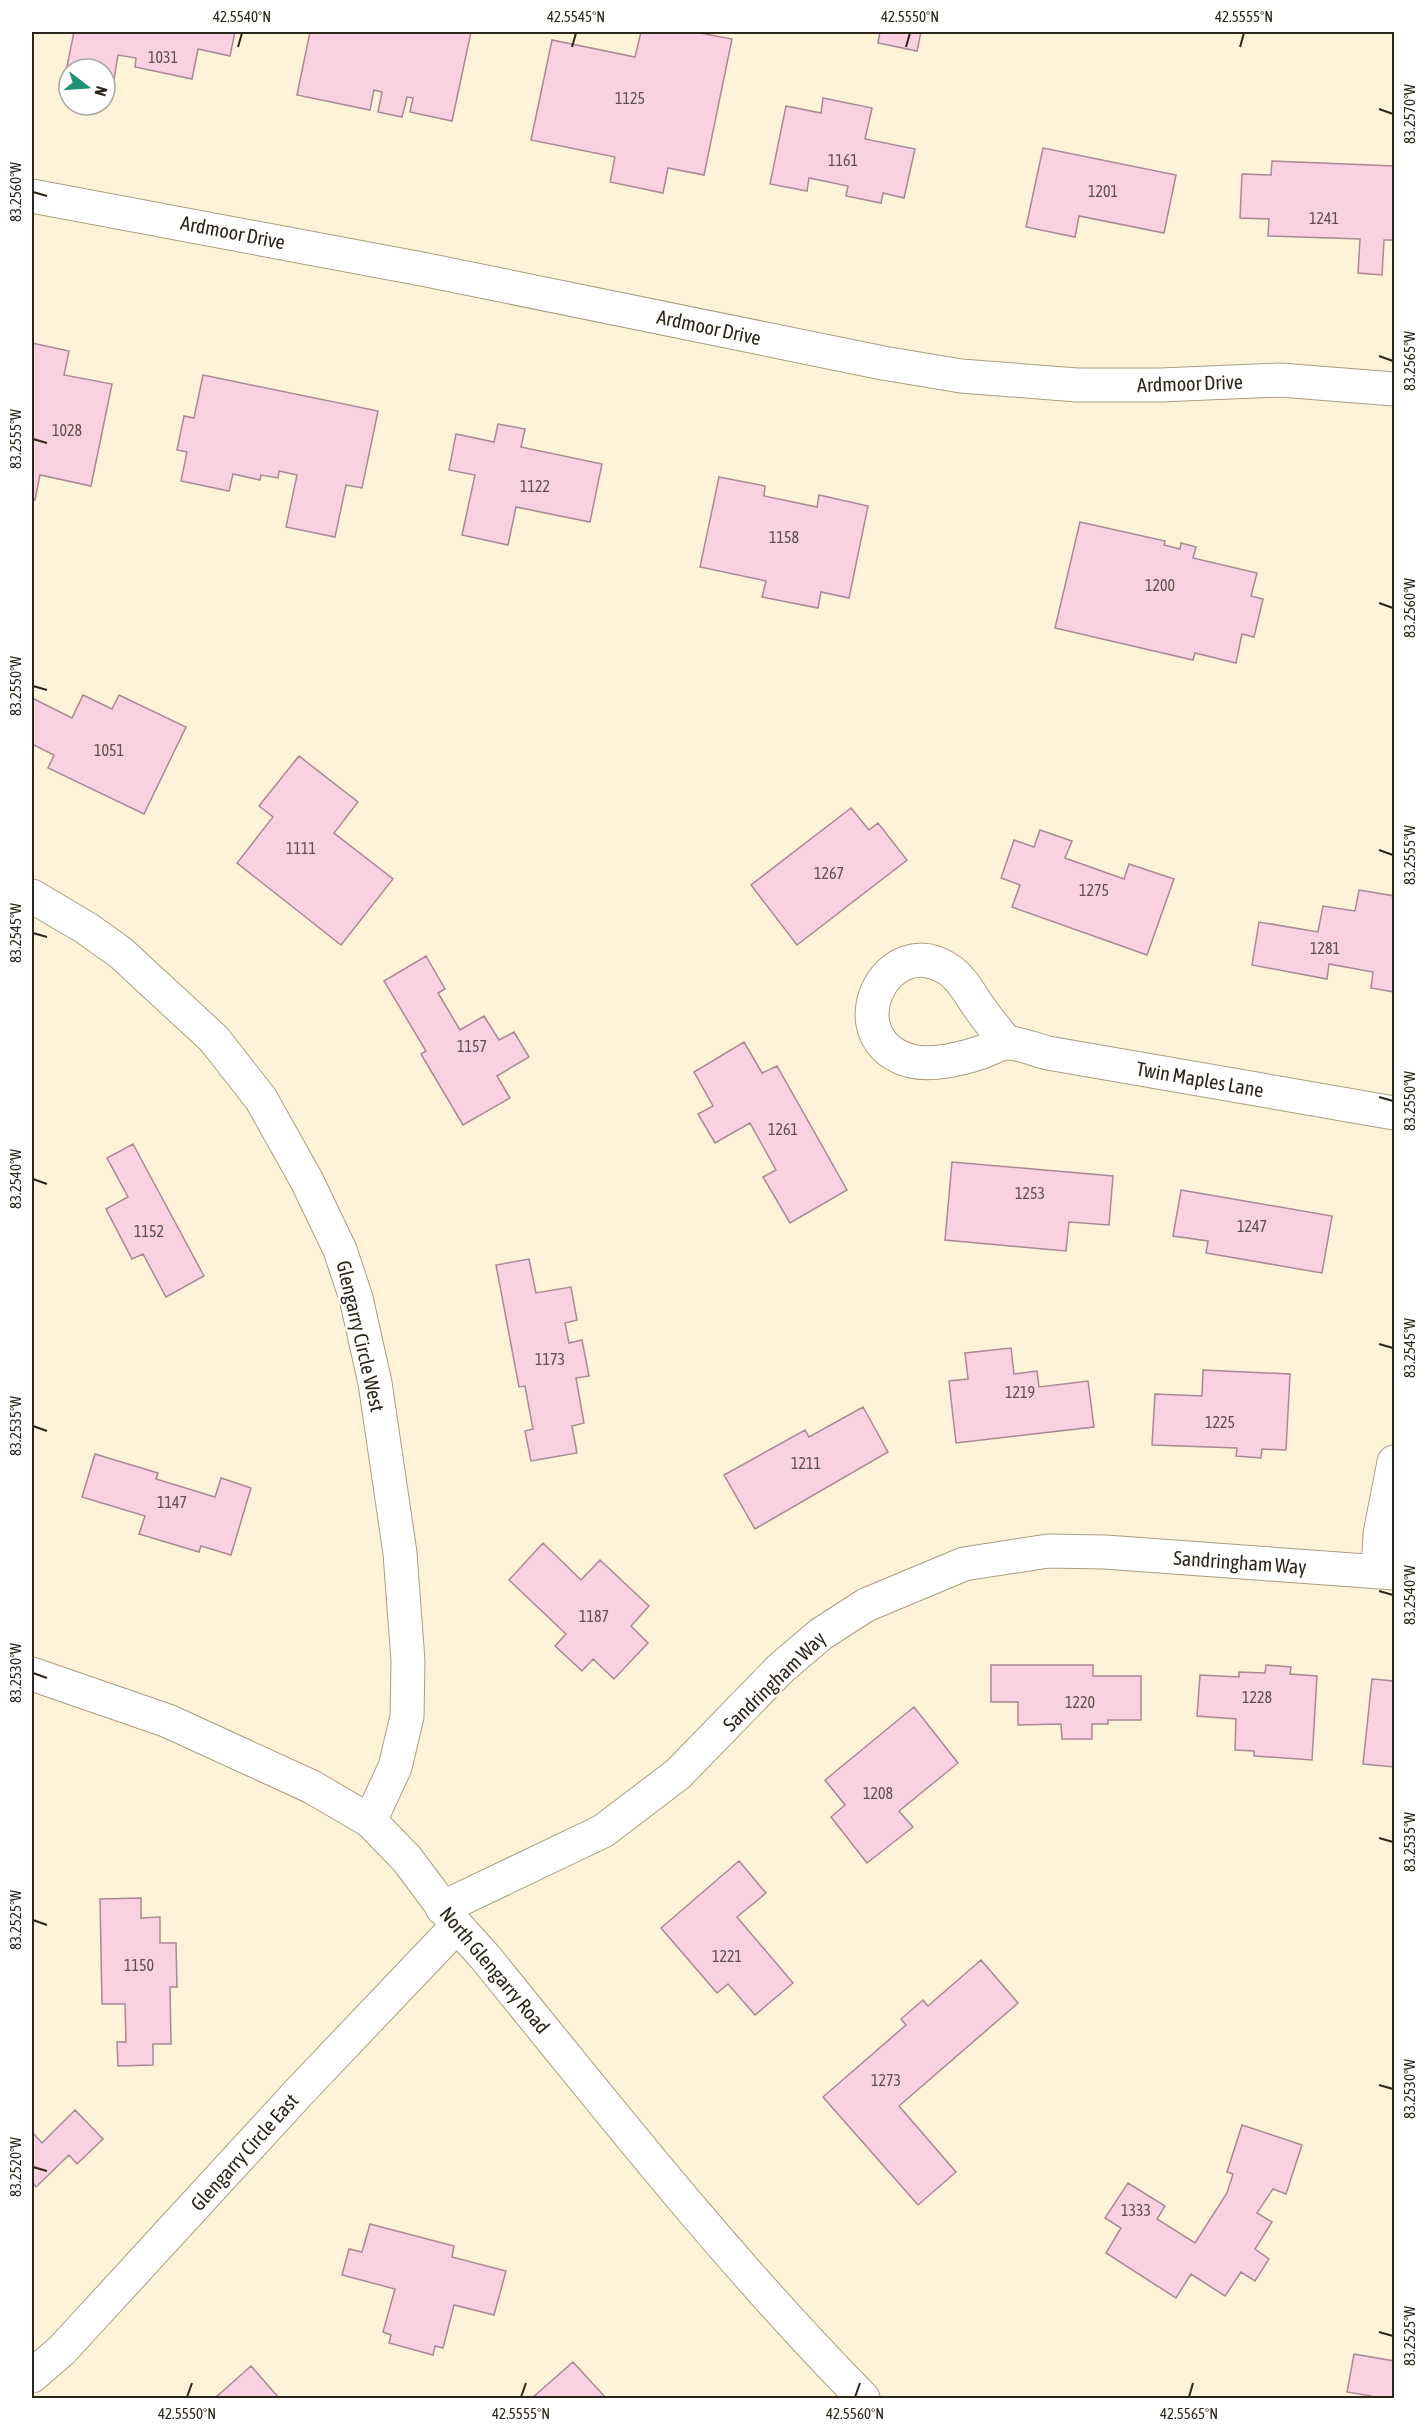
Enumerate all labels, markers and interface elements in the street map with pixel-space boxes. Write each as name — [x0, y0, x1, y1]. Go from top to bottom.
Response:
text: 42.5540°N — [213, 8, 271, 25]
text: 42.5545°N — [547, 8, 605, 25]
text: 42.5550°N — [881, 8, 939, 25]
text: 42.5555°N — [1215, 8, 1273, 25]
house number: 1031 — [148, 48, 178, 66]
north arrow — [57, 57, 117, 117]
text: N — [91, 84, 111, 99]
text: 83.2570°W — [1401, 84, 1418, 144]
house number: 1125 — [615, 89, 645, 107]
house number: 1161 — [828, 151, 858, 169]
text: 83.2560°W — [7, 162, 24, 222]
house number: 1201 — [1088, 182, 1118, 200]
house number: 1241 — [1309, 209, 1339, 227]
street label: Ardmoor Drive — [179, 211, 287, 253]
street label: Ardmoor Drive — [655, 305, 763, 349]
text: 83.2565°W — [1401, 331, 1418, 391]
street label: Ardmoor Drive — [1137, 370, 1243, 396]
text: 83.2555°W — [7, 409, 24, 469]
house number: 1028 — [52, 421, 82, 439]
house number: 1122 — [520, 477, 550, 495]
house number: 1158 — [769, 528, 799, 546]
house number: 1200 — [1145, 576, 1175, 594]
text: 83.2560°W — [1401, 578, 1418, 638]
text: 83.2550°W — [7, 656, 24, 716]
house number: 1051 — [94, 741, 124, 759]
text: 83.2555°W — [1401, 825, 1418, 885]
house number: 1111 — [286, 839, 316, 857]
house number: 1267 — [814, 864, 844, 882]
house number: 1275 — [1079, 881, 1109, 899]
text: 83.2545°W — [7, 903, 24, 963]
house number: 1281 — [1310, 939, 1340, 957]
house number: 1157 — [457, 1037, 487, 1055]
street label: Twin Maples Lane — [1135, 1056, 1265, 1102]
text: 83.2550°W — [1401, 1071, 1418, 1131]
house number: 1261 — [768, 1120, 798, 1138]
text: 83.2540°W — [7, 1149, 24, 1209]
house number: 1253 — [1015, 1184, 1045, 1202]
house number: 1247 — [1237, 1217, 1267, 1235]
house number: 1152 — [134, 1222, 164, 1240]
street label: Glengarry Circle West — [332, 1258, 390, 1414]
text: 83.2545°W — [1401, 1318, 1418, 1378]
house number: 1173 — [535, 1350, 565, 1368]
house number: 1219 — [1005, 1383, 1035, 1401]
text: 83.2535°W — [7, 1396, 24, 1456]
house number: 1225 — [1205, 1413, 1235, 1431]
house number: 1211 — [791, 1454, 821, 1472]
house number: 1147 — [157, 1493, 187, 1511]
street label: Sandringham Way — [1173, 1546, 1307, 1578]
text: 83.2540°W — [1401, 1565, 1418, 1625]
house number: 1187 — [579, 1607, 609, 1625]
street label: Sandringham Way — [718, 1626, 830, 1736]
text: 83.2530°W — [7, 1643, 24, 1703]
house number: 1228 — [1242, 1688, 1272, 1706]
house number: 1220 — [1065, 1693, 1095, 1711]
house number: 1208 — [863, 1784, 893, 1802]
text: 83.2535°W — [1401, 1812, 1418, 1872]
text: 83.2525°W — [7, 1890, 24, 1950]
street label: North Glengarry Road — [435, 1902, 555, 2038]
house number: 1221 — [712, 1947, 742, 1965]
house number: 1150 — [124, 1956, 154, 1974]
text: 83.2530°W — [1401, 2059, 1418, 2119]
house number: 1273 — [871, 2071, 901, 2089]
street label: Glengarry Circle East — [186, 2089, 303, 2215]
text: 83.2520°W — [7, 2137, 24, 2197]
house number: 1333 — [1121, 2201, 1151, 2219]
text: 83.2525°W — [1401, 2306, 1418, 2366]
text: 42.5550°N — [158, 2405, 216, 2422]
text: 42.5555°N — [492, 2405, 550, 2422]
text: 42.5560°N — [826, 2405, 884, 2422]
text: 42.5565°N — [1160, 2405, 1218, 2422]

